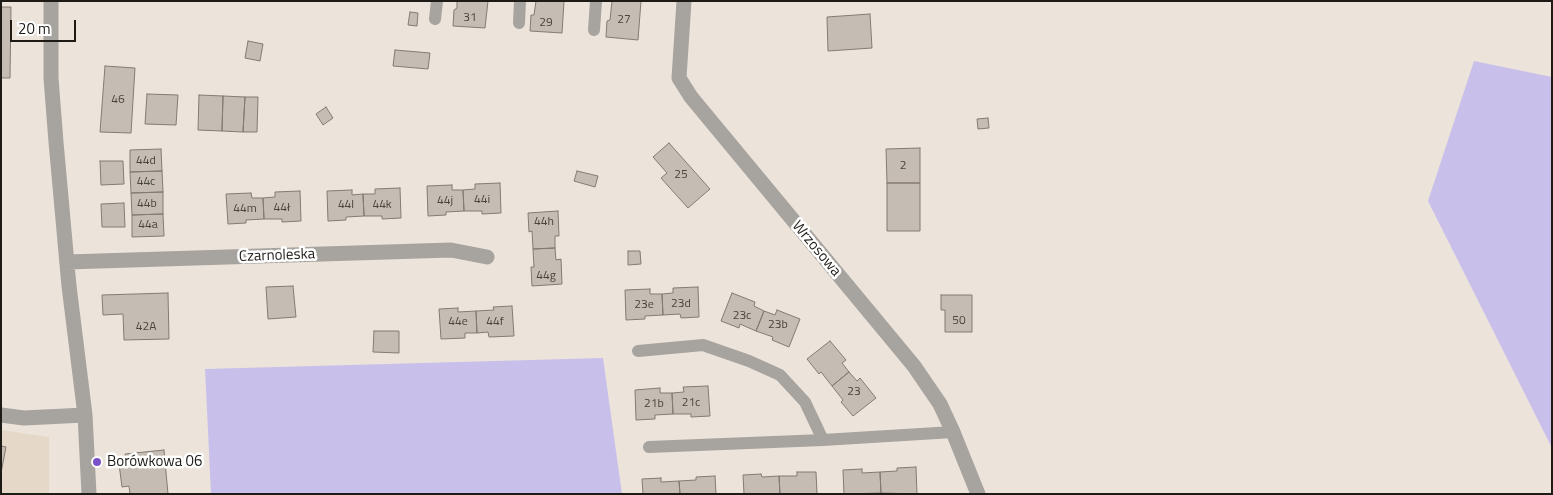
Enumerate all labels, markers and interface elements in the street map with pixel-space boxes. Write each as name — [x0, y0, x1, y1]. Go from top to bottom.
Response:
scale bar — [12, 10, 79, 42]
house number: 31 — [463, 11, 477, 25]
house number: 27 — [617, 13, 631, 27]
house number: 29 — [539, 16, 553, 30]
text: 20 m — [18, 17, 51, 40]
house number: 46 — [111, 93, 125, 107]
house number: 44d — [136, 154, 156, 168]
house number: 2 — [900, 159, 906, 173]
house number: 25 — [674, 168, 688, 182]
house number: 44c — [137, 175, 155, 189]
house number: 44i — [474, 193, 490, 207]
house number: 44j — [437, 194, 453, 208]
house number: 44b — [137, 197, 157, 211]
house number: 44l — [338, 198, 354, 212]
house number: 44k — [372, 198, 392, 212]
house number: 44ł — [273, 201, 291, 215]
house number: 44m — [233, 202, 257, 216]
house number: 44h — [534, 215, 554, 229]
house number: 44a — [138, 218, 158, 232]
street label: Wrzosowa — [788, 218, 844, 280]
street label: Czarnoleska — [239, 246, 315, 266]
house number: 44g — [536, 269, 556, 283]
house number: 23d — [671, 297, 691, 311]
house number: 23e — [634, 298, 654, 312]
house number: 23c — [733, 309, 751, 323]
house number: 50 — [952, 314, 966, 328]
house number: 44e — [448, 315, 468, 329]
house number: 44f — [486, 315, 504, 329]
house number: 23b — [768, 318, 788, 332]
house number: 42A — [136, 320, 156, 334]
house number: 23 — [847, 385, 861, 399]
house number: 21c — [682, 396, 700, 410]
house number: 21b — [644, 397, 664, 411]
place label: Borówkowa 06 — [107, 453, 202, 471]
marker: Borówkowa 06 — [91, 456, 103, 468]

